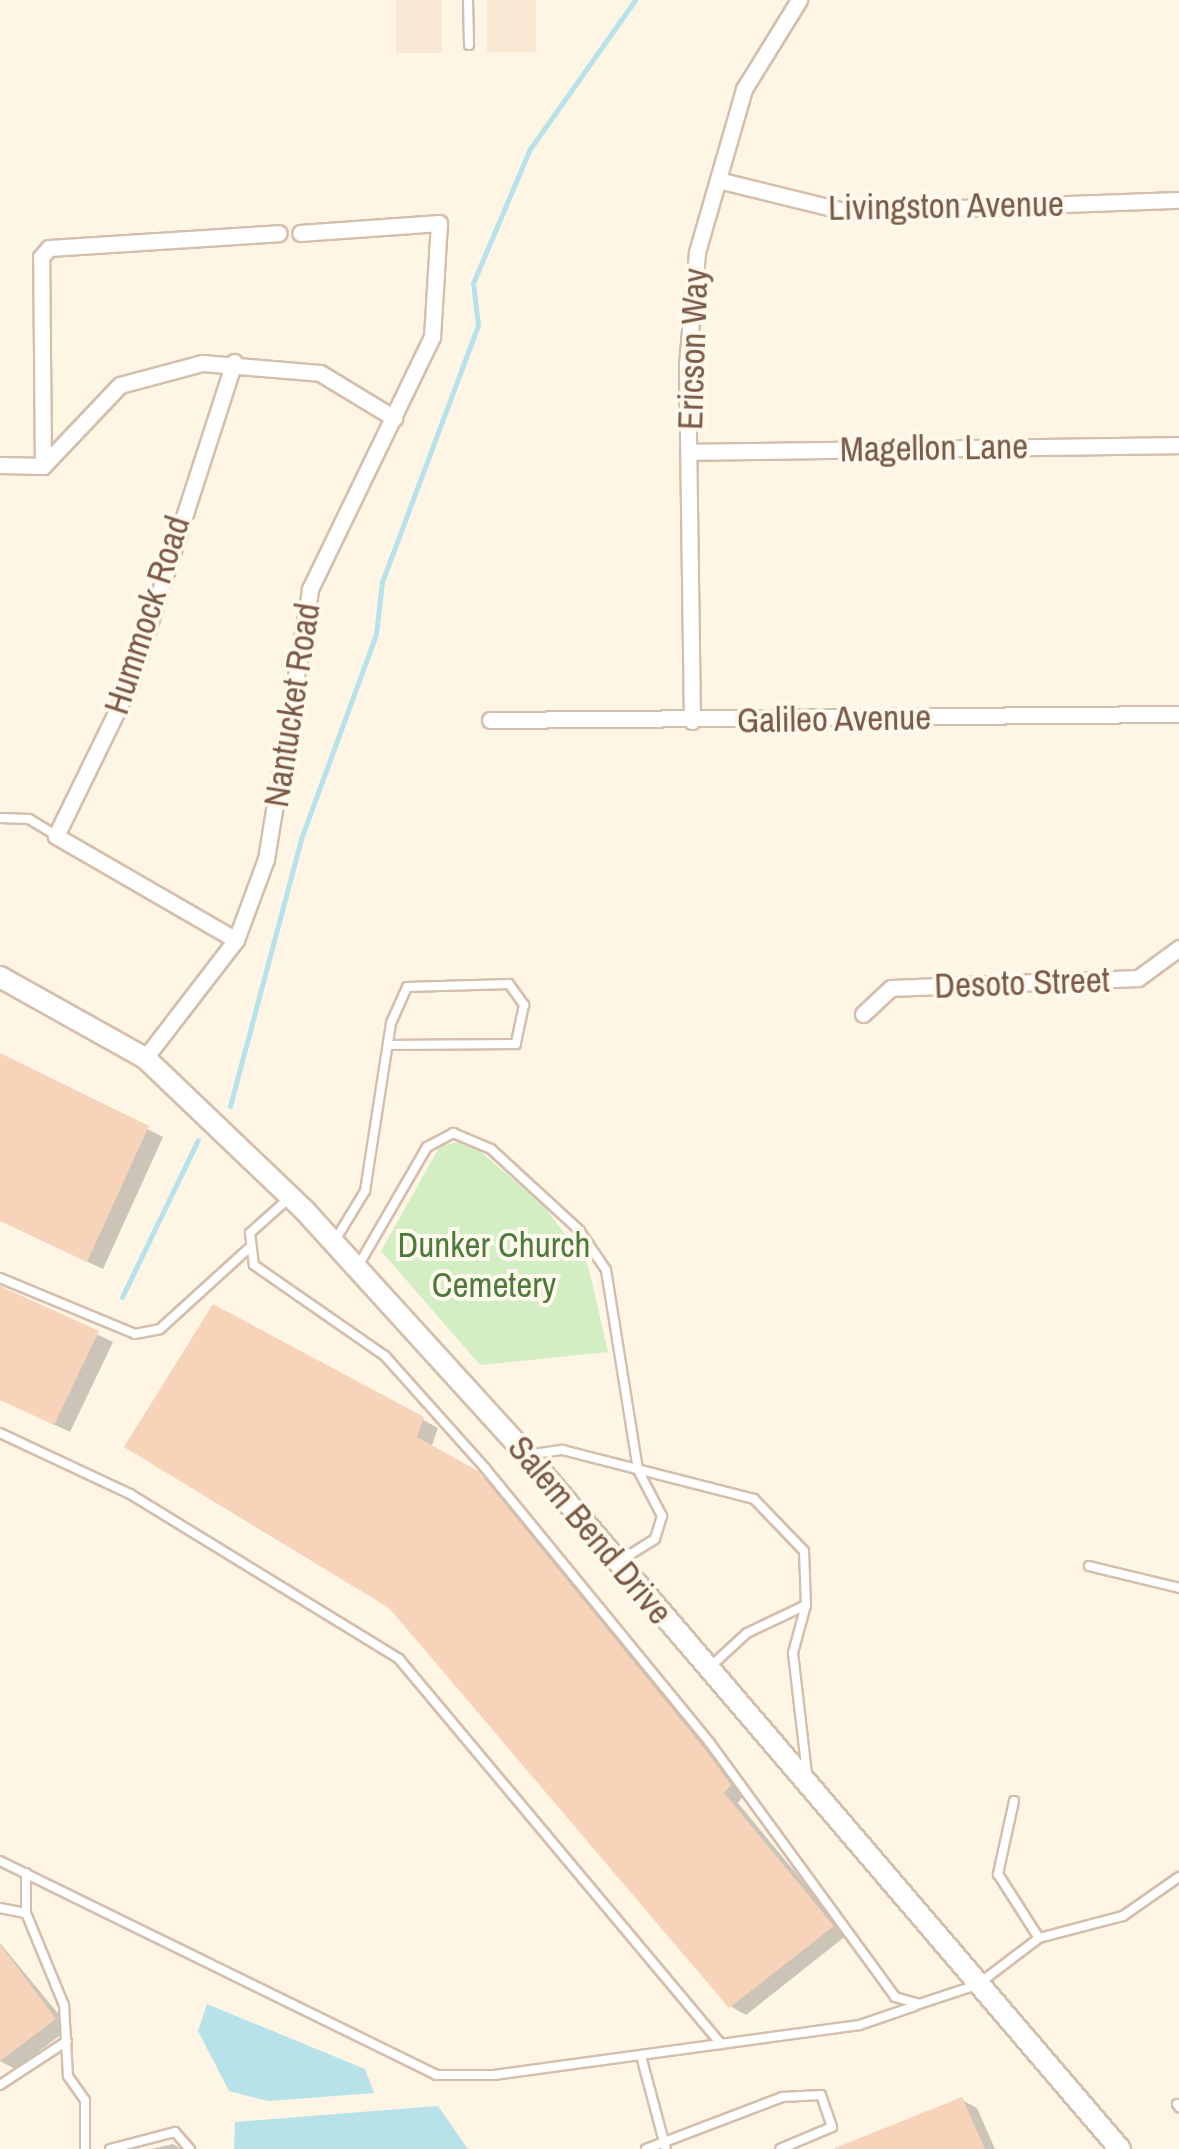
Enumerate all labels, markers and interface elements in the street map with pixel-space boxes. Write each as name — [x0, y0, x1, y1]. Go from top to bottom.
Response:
street label: Livingston Avenue — [827, 183, 1065, 229]
street label: Ericson Way — [669, 268, 717, 430]
street label: Magellon Lane — [840, 425, 1028, 471]
street label: Hummock Road — [95, 511, 199, 719]
street label: Nantucket Road — [255, 600, 329, 810]
street label: Galileo Avenue — [736, 696, 932, 742]
street label: Desoto Street — [934, 959, 1110, 1007]
park label: Dunker Church Cemetery — [398, 1224, 590, 1306]
street label: Salem Bend Drive — [499, 1427, 681, 1633]

